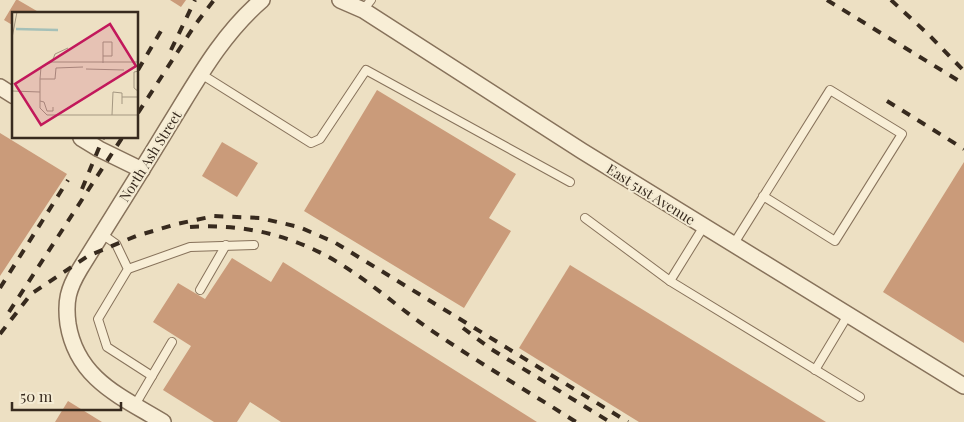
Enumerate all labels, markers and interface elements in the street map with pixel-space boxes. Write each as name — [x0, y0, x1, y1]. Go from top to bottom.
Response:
inset map — [12, 12, 139, 139]
street label: North Ash Street — [114, 106, 186, 205]
street label: East 51st Avenue — [603, 159, 699, 229]
scale bar — [12, 380, 121, 412]
text: 50 m — [20, 386, 53, 406]

